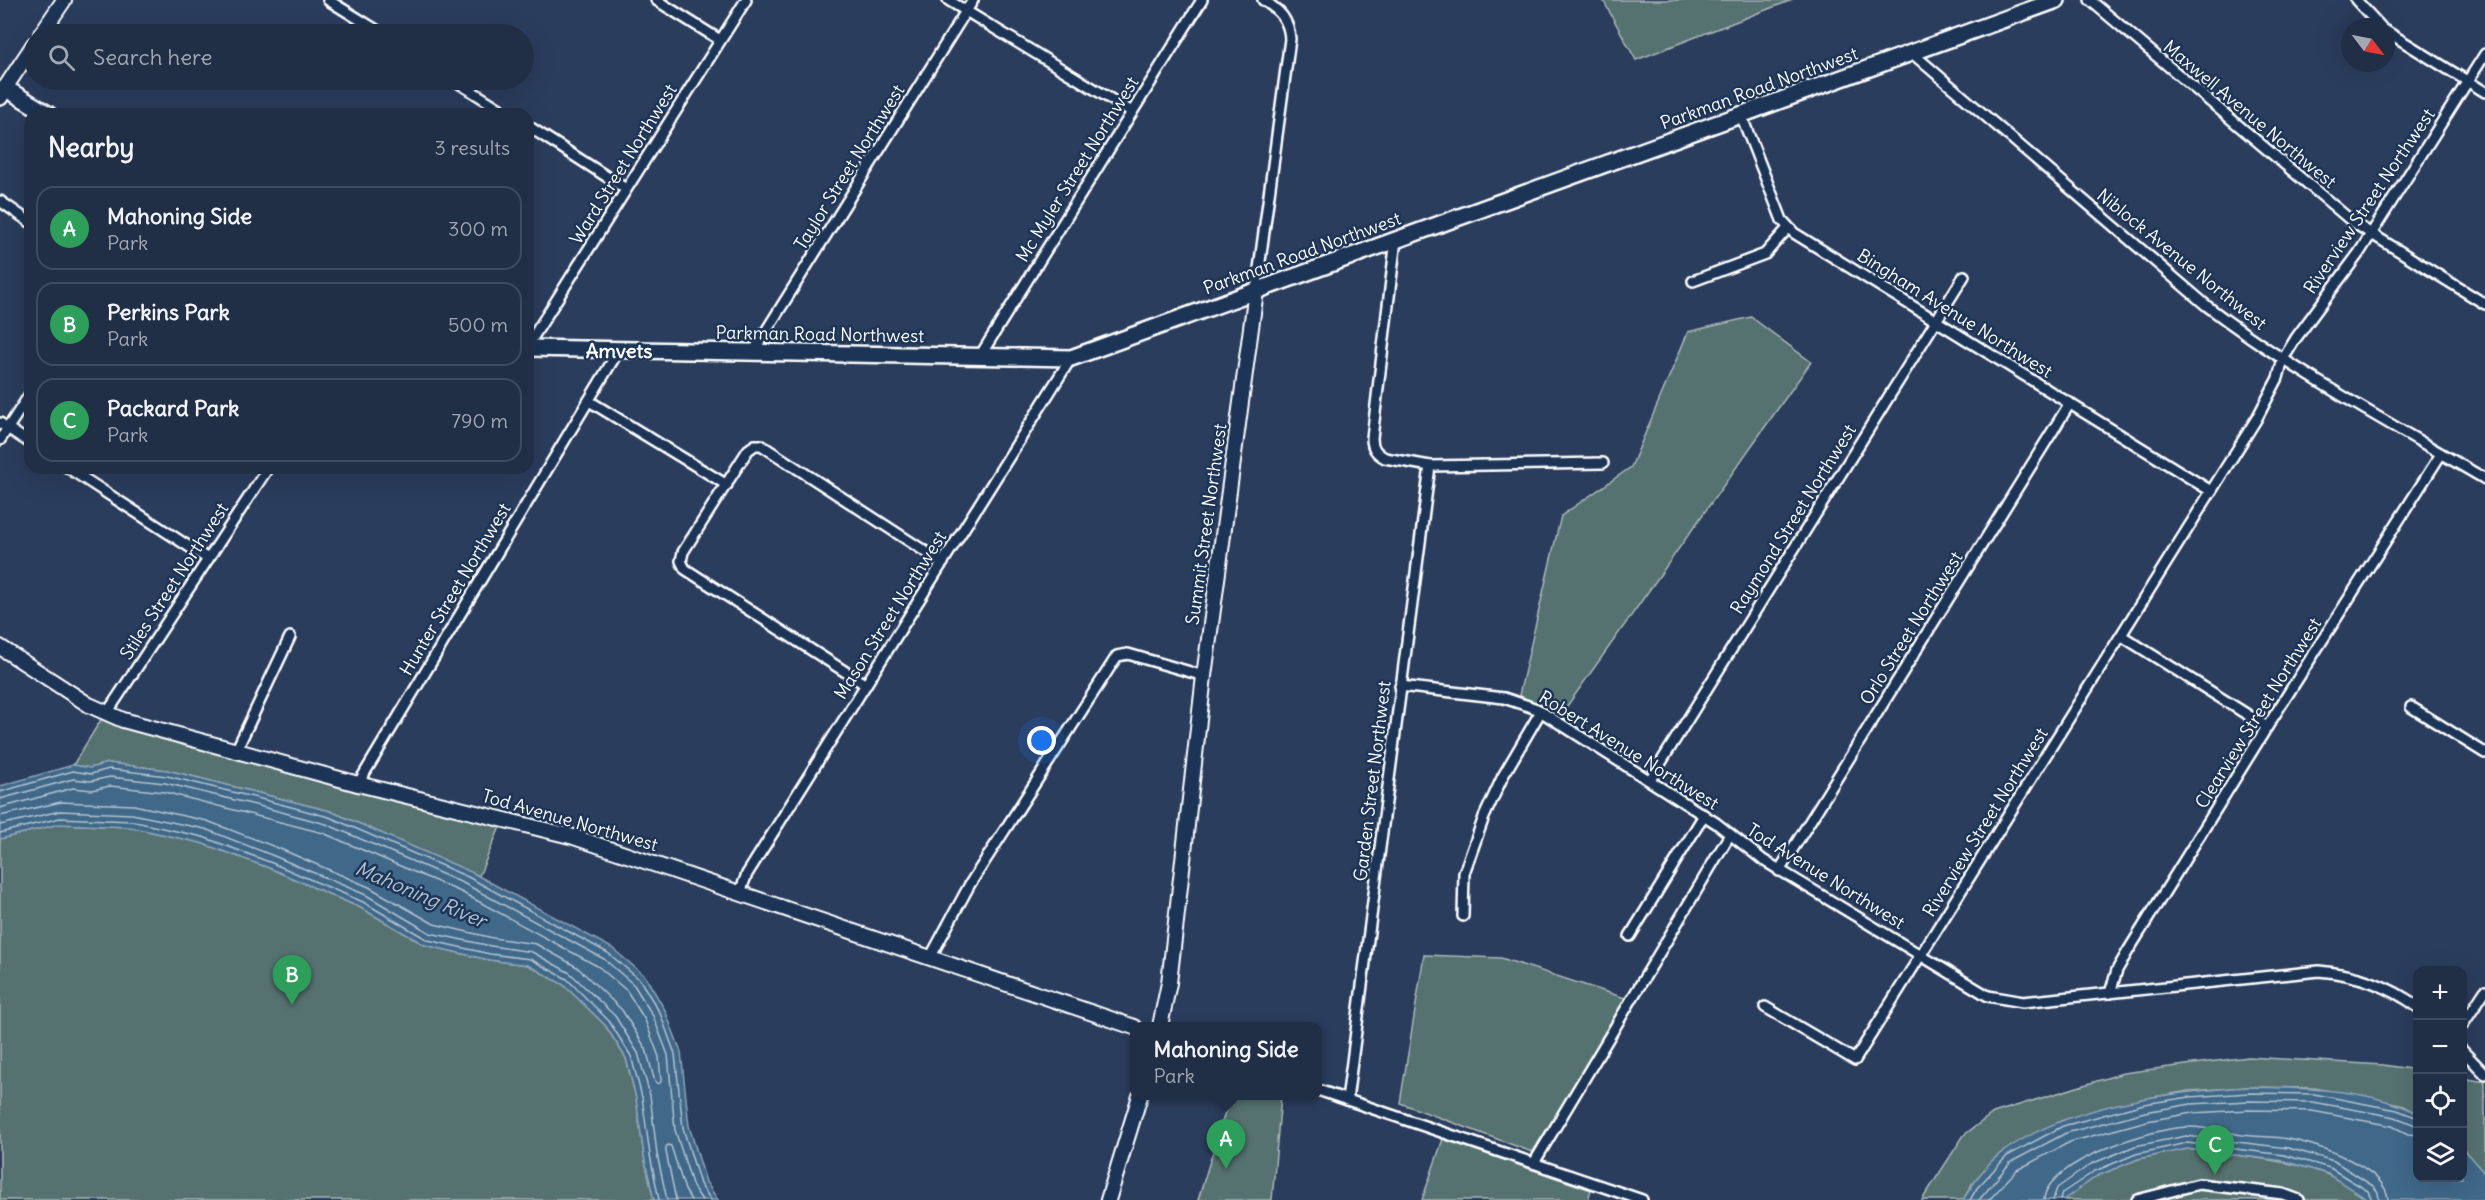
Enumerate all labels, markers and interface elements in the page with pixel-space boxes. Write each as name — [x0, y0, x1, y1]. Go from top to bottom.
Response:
north arrow — [2341, 18, 2395, 72]
search box — [24, 24, 534, 90]
street label: Maxwell Avenue Northwest — [2159, 35, 2341, 193]
icon: search — [45, 41, 78, 74]
street label: Parkman Road Northwest — [1657, 42, 1861, 134]
text: Search here — [93, 43, 212, 71]
street label: Mc Myler Street Northwest — [1010, 72, 1144, 266]
street label: Ward Street Northwest — [564, 80, 682, 248]
street label: Taylor Street Northwest — [789, 80, 909, 254]
street label: Riverview Street Northwest — [2298, 104, 2440, 298]
text: Nearby — [48, 131, 134, 164]
text: 3 results — [434, 135, 510, 160]
street label: Niblock Avenue Northwest — [2092, 183, 2272, 335]
text: Mahoning Side — [107, 202, 252, 230]
street label: Parkman Road Northwest — [1200, 207, 1404, 299]
text: A — [63, 216, 76, 241]
text: 300 m — [448, 216, 508, 241]
text: Park — [107, 230, 148, 255]
street label: Bingham Avenue Northwest — [1853, 243, 2057, 383]
text: Perkins Park — [107, 298, 230, 326]
text: B — [63, 312, 76, 337]
text: 500 m — [448, 312, 508, 337]
street label: Parkman Road Northwest — [716, 321, 924, 347]
text: Park — [107, 326, 148, 351]
district label: Amvets — [586, 338, 652, 363]
text: Packard Park — [107, 394, 239, 422]
text: C — [63, 408, 76, 433]
text: 790 m — [451, 408, 508, 433]
street label: Raymond Street Northwest — [1725, 420, 1861, 618]
text: Park — [107, 422, 148, 447]
street label: Summit Street Northwest — [1180, 422, 1232, 626]
street label: Stiles Street Northwest — [115, 498, 233, 664]
street label: Hunter Street Northwest — [394, 498, 516, 680]
street label: Mason Street Northwest — [829, 527, 951, 703]
street label: Orlo Street Northwest — [1855, 547, 1967, 709]
street label: Clearview Street Northwest — [2190, 613, 2326, 813]
street label: Garden Street Northwest — [1348, 679, 1396, 883]
street label: Robert Avenue Northwest — [1535, 685, 1723, 815]
street label: Riverview Street Northwest — [1917, 723, 2053, 921]
your location — [1027, 726, 1056, 755]
street label: Tod Avenue Northwest — [479, 784, 661, 856]
street label: Tod Avenue Northwest — [1743, 818, 1909, 934]
water label: Mahoning River — [352, 855, 493, 934]
pin: B — [272, 956, 312, 1005]
map controls — [2413, 966, 2467, 1182]
button: + — [2413, 966, 2467, 1020]
button: − — [2413, 1020, 2467, 1074]
popup — [1130, 1022, 1322, 1100]
text: Mahoning Side — [1153, 1035, 1299, 1063]
text: Park — [1153, 1063, 1195, 1088]
button: locate — [2413, 1074, 2467, 1128]
pin: A — [1206, 1120, 1246, 1169]
pin: C — [2196, 1126, 2234, 1175]
button: layers — [2413, 1128, 2467, 1182]

